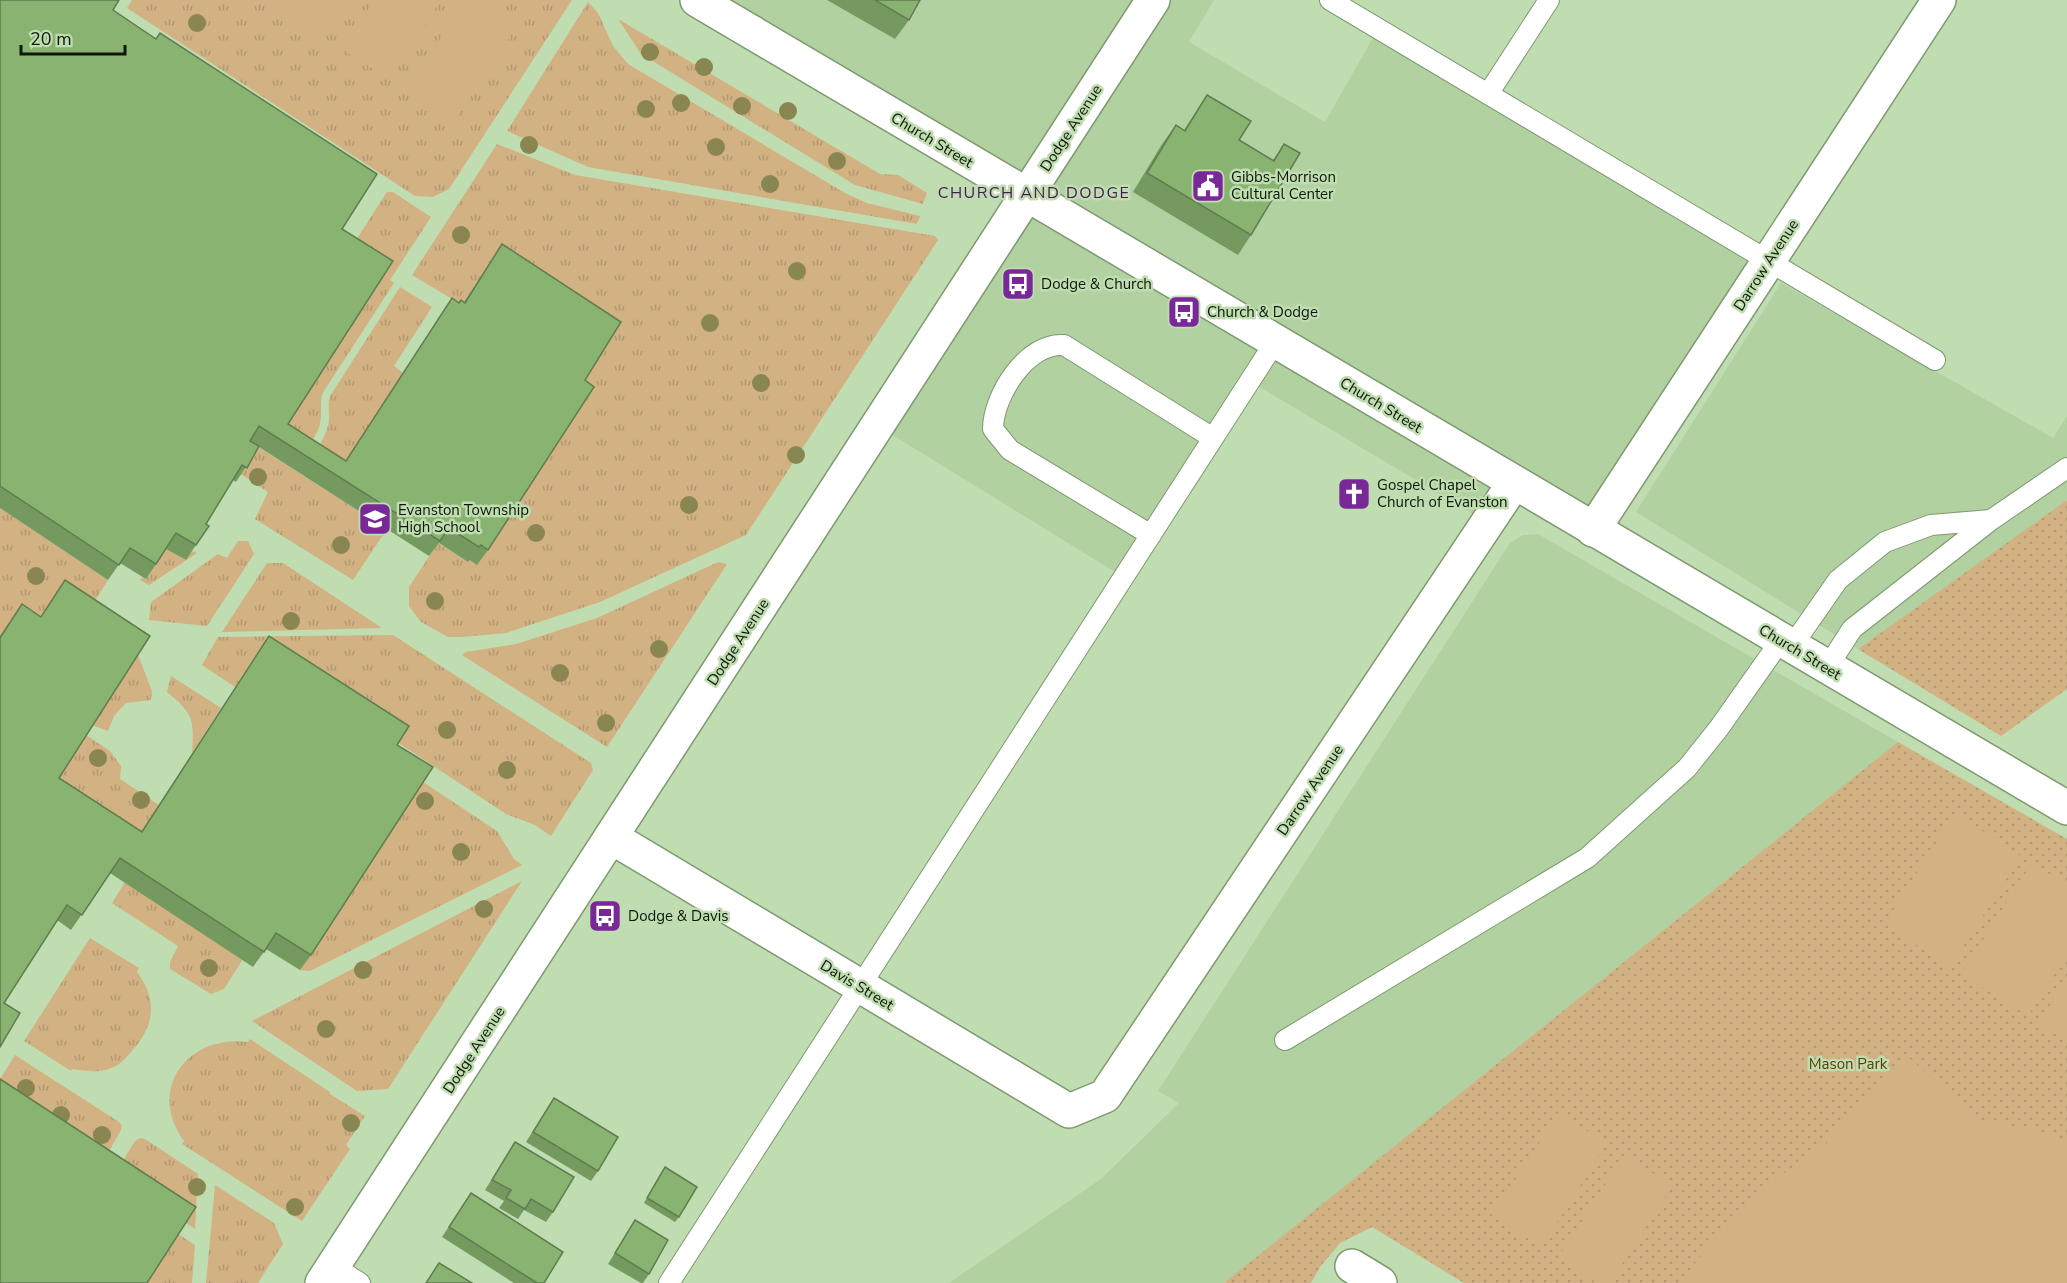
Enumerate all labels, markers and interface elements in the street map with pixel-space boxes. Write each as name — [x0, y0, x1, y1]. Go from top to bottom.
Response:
scale bar — [21, 18, 124, 56]
text: 20 m — [30, 27, 72, 51]
street label: Dodge Avenue — [1035, 81, 1107, 175]
street label: Church Street — [887, 108, 977, 173]
place label: Gibbs-Morrison Cultural Center — [1231, 167, 1336, 204]
public building icon: Gibbs-Morrison Cultural Center — [1190, 168, 1226, 204]
district label: CHURCH AND DODGE — [938, 182, 1130, 204]
street label: Darrow Avenue — [1729, 215, 1803, 315]
bus stop icon: Dodge & Church — [1000, 266, 1036, 302]
place label: Dodge & Church — [1041, 274, 1152, 294]
bus stop icon: Church & Dodge — [1166, 294, 1202, 330]
place label: Church & Dodge — [1207, 302, 1318, 322]
street label: Church Street — [1336, 373, 1426, 438]
place label: Gospel Chapel Church of Evanston — [1377, 475, 1508, 512]
church icon: Gospel Chapel Church of Evanston — [1336, 476, 1372, 512]
place label: Evanston Township High School — [398, 500, 529, 537]
school or university icon: Evanston Township High School — [357, 501, 393, 537]
street label: Dodge Avenue — [702, 595, 774, 689]
street label: Church Street — [1755, 620, 1845, 685]
street label: Darrow Avenue — [1272, 741, 1348, 839]
bus stop icon: Dodge & Davis — [587, 898, 623, 934]
place label: Dodge & Davis — [628, 906, 729, 926]
street label: Davis Street — [817, 955, 898, 1015]
street label: Dodge Avenue — [438, 1003, 510, 1097]
park label: Mason Park — [1809, 1054, 1888, 1074]

